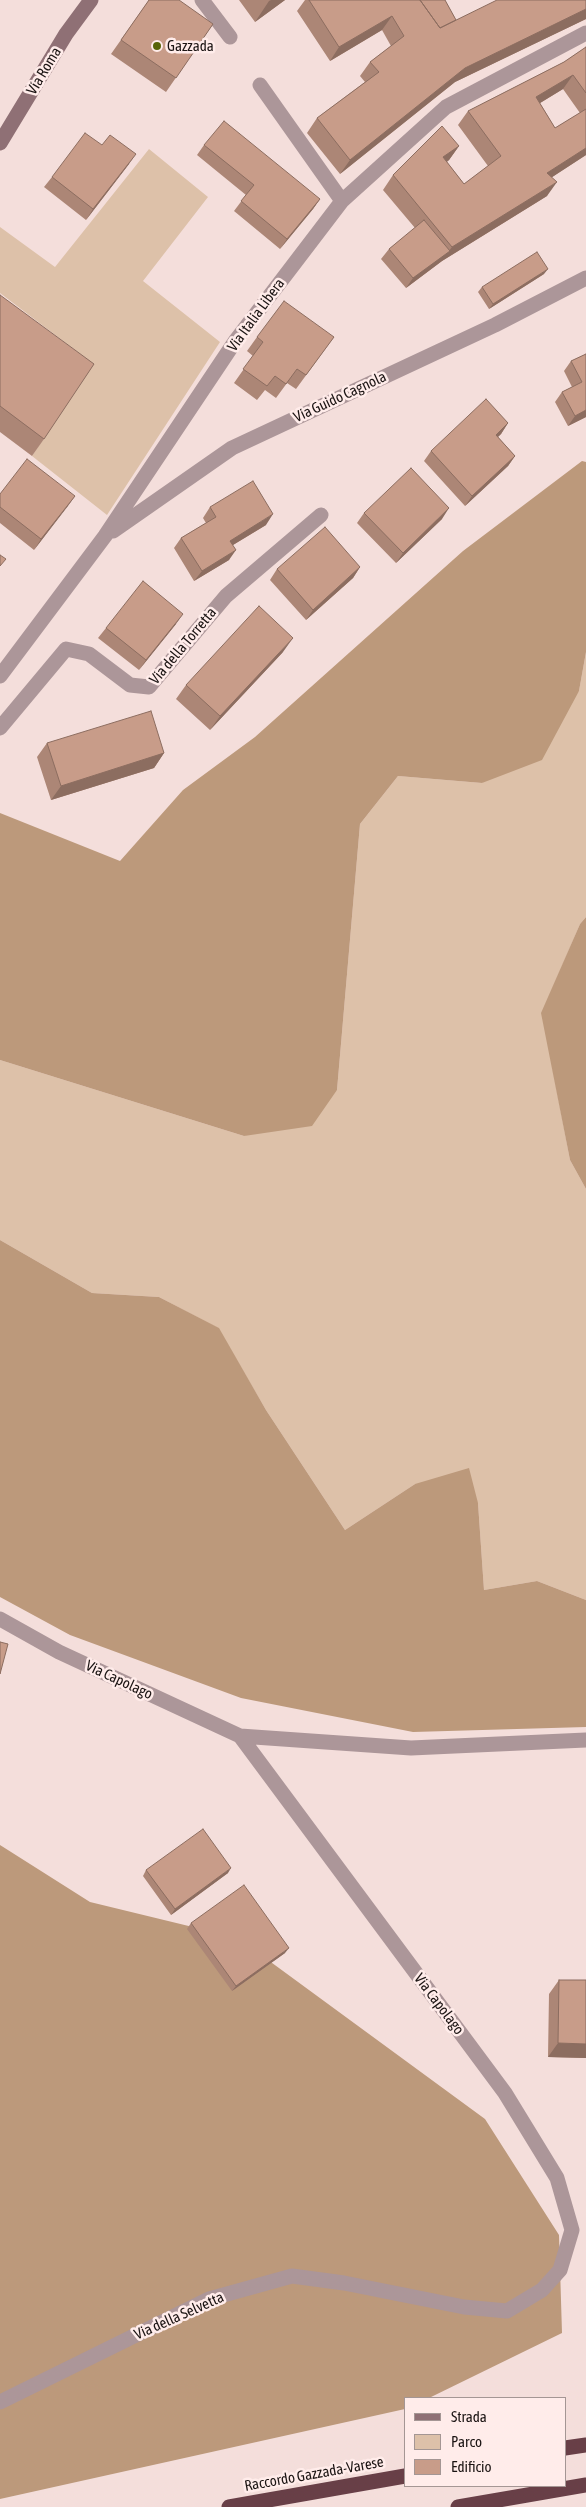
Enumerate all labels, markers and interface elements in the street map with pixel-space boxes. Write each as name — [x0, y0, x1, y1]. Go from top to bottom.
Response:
place label: Gazzada — [167, 37, 214, 55]
marker: Gazzada — [151, 40, 163, 52]
street label: Via Roma — [23, 44, 65, 98]
street label: Via Italia Libera — [224, 275, 288, 355]
street label: Via Guido Cagnola — [291, 368, 389, 426]
street label: Via della Torretta — [146, 604, 220, 688]
street label: Via Capolago — [83, 1657, 155, 1703]
street label: Via Capolago — [410, 1970, 468, 2038]
street label: Via della Selvetta — [131, 2288, 227, 2344]
legend — [404, 2397, 566, 2487]
text: Strada — [451, 2408, 487, 2425]
text: Parco — [451, 2433, 482, 2450]
street label: Raccordo Gazzada-Varese — [243, 2453, 385, 2495]
text: Edificio — [451, 2458, 492, 2475]

